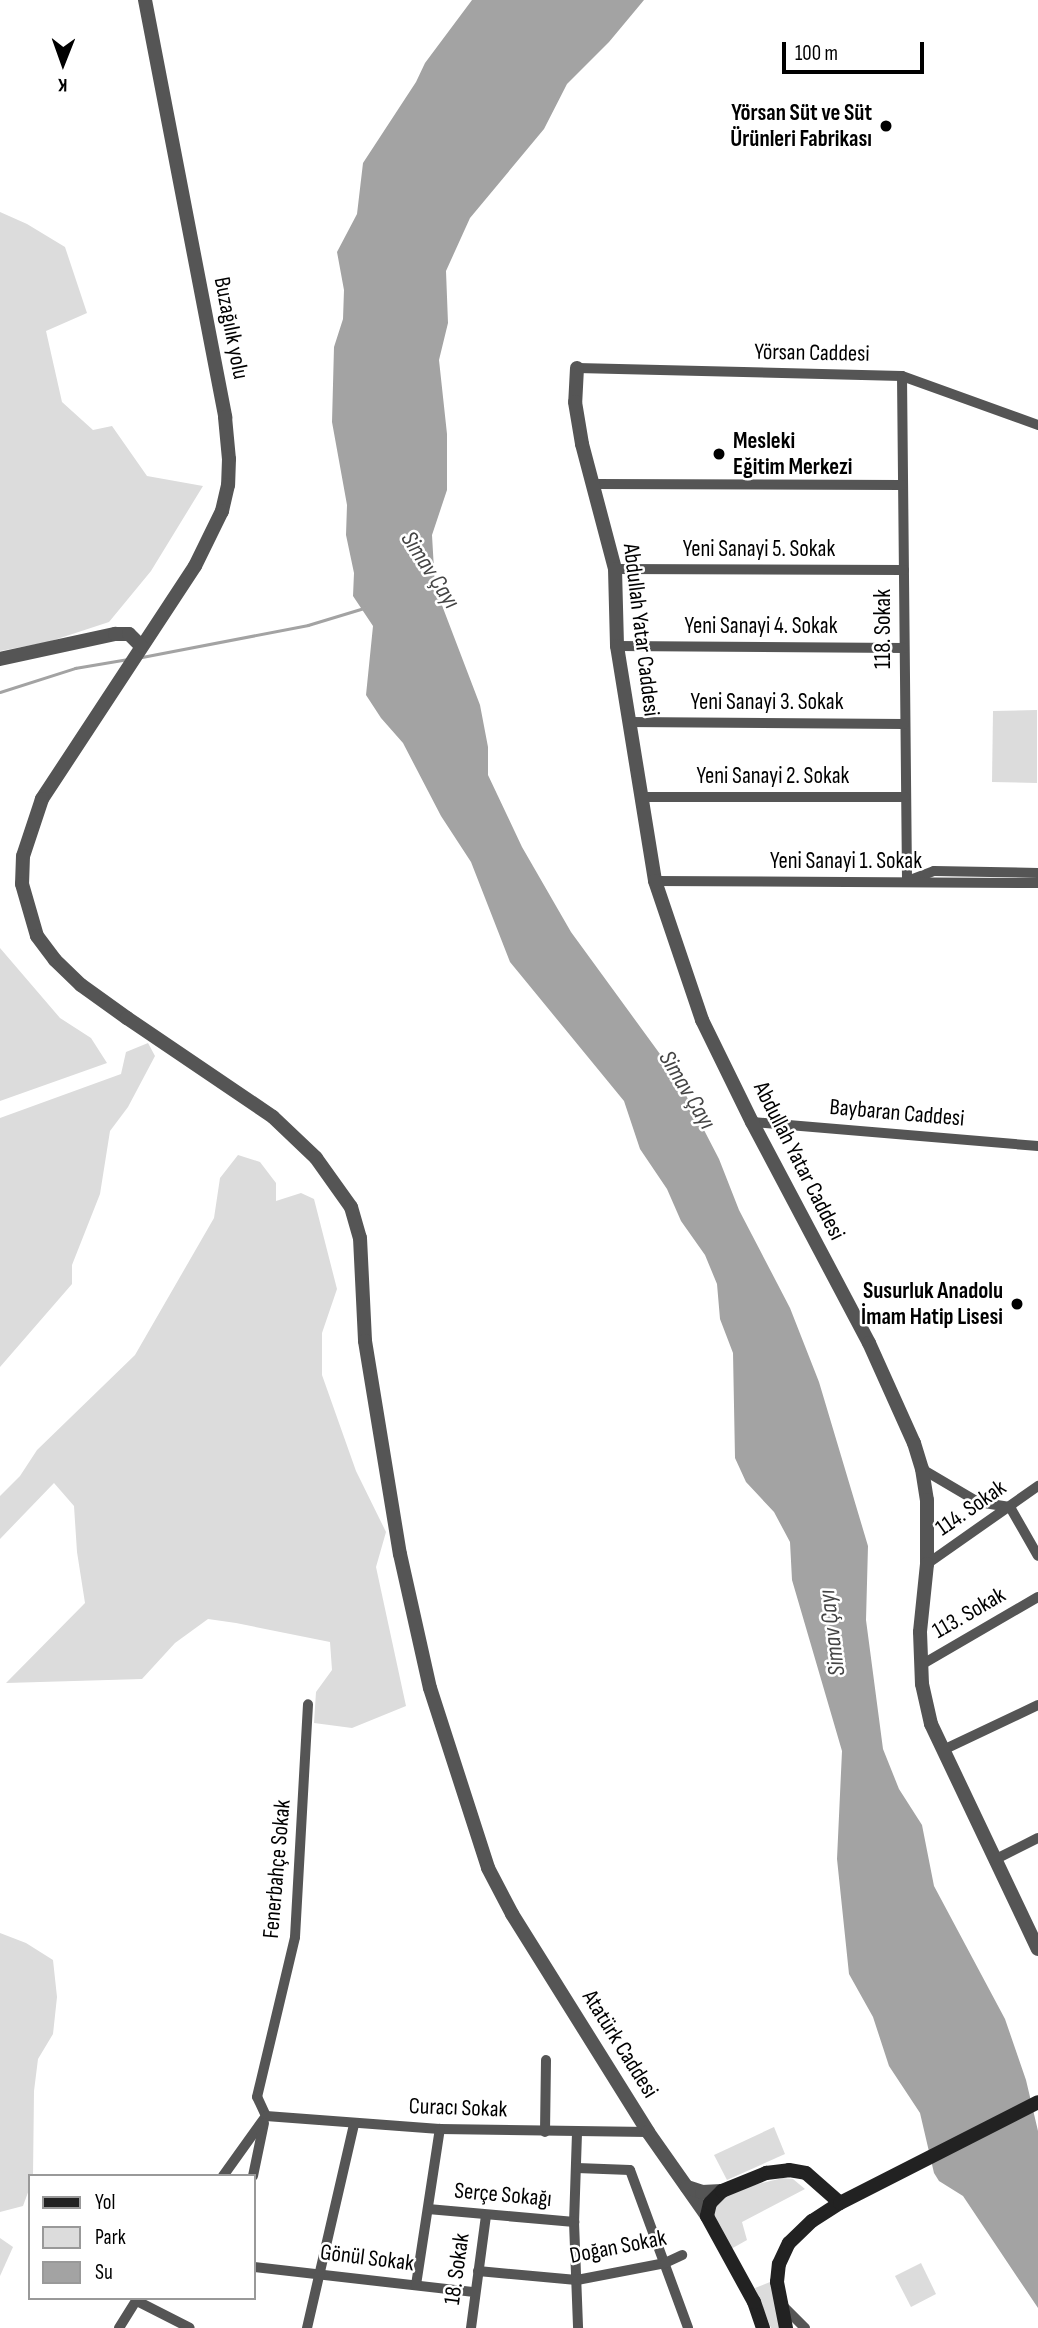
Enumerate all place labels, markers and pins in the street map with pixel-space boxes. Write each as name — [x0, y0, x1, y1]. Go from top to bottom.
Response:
place label: Yörsan Süt ve Süt Ürünleri Fabrikası — [730, 99, 872, 153]
marker: Yörsan Süt ve Süt Ürünleri Fabrikası — [878, 118, 894, 134]
place label: Mesleki Eğitim Merkezi — [733, 427, 853, 481]
marker: Mesleki Eğitim Merkezi — [711, 446, 727, 462]
place label: Susurluk Anadolu İmam Hatip Lisesi — [861, 1277, 1003, 1331]
marker: Susurluk Anadolu İmam Hatip Lisesi — [1009, 1296, 1025, 1312]

